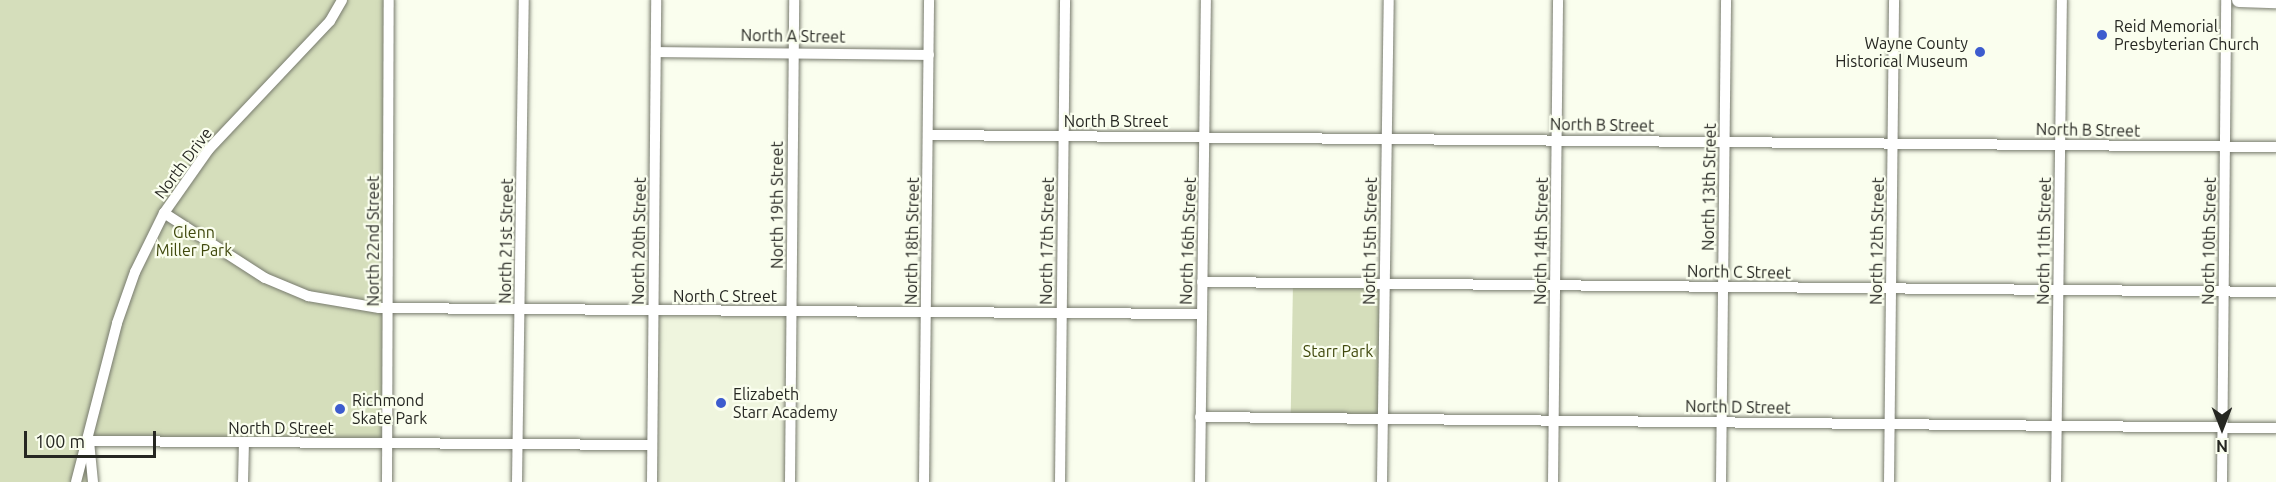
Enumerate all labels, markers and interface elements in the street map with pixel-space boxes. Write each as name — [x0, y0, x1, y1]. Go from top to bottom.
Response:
place label: Reid Memorial Presbyterian Church — [2114, 16, 2259, 54]
street label: North A Street — [741, 25, 845, 47]
marker: Reid Memorial Presbyterian Church — [2095, 28, 2109, 42]
place label: Wayne County Historical Museum — [1835, 33, 1968, 71]
marker: Wayne County Historical Museum — [1973, 45, 1987, 59]
street label: North B Street — [1064, 111, 1168, 131]
street label: North B Street — [1550, 114, 1654, 136]
street label: North B Street — [2036, 119, 2140, 141]
street label: North 13th Street — [1698, 123, 1720, 251]
street label: North Drive — [150, 124, 216, 202]
street label: North 19th Street — [767, 141, 787, 269]
street label: North 22nd Street — [363, 176, 383, 306]
street label: North 20th Street — [628, 177, 650, 305]
street label: North 18th Street — [901, 177, 923, 305]
street label: North 17th Street — [1036, 177, 1058, 305]
street label: North 16th Street — [1176, 177, 1200, 305]
street label: North 15th Street — [1359, 177, 1381, 305]
street label: North 14th Street — [1530, 177, 1552, 305]
street label: North 12th Street — [1866, 177, 1888, 305]
street label: North 11th Street — [2033, 177, 2055, 305]
street label: North 10th Street — [2198, 177, 2220, 305]
street label: North 21st Street — [495, 178, 517, 304]
park label: Glenn Miller Park — [156, 222, 232, 260]
street label: North C Street — [1687, 261, 1791, 283]
street label: North C Street — [673, 286, 777, 306]
park label: Starr Park — [1303, 341, 1373, 361]
place label: Elizabeth Starr Academy — [733, 384, 837, 422]
place label: Richmond Skate Park — [352, 390, 427, 428]
marker: Elizabeth Starr Academy — [714, 396, 728, 410]
street label: North D Street — [1685, 396, 1791, 418]
north arrow — [2192, 398, 2252, 458]
marker: Richmond Skate Park — [333, 402, 347, 416]
street label: North D Street — [228, 418, 334, 438]
scale bar — [27, 419, 159, 457]
text: 100 m — [35, 431, 85, 451]
text: N — [2216, 437, 2228, 455]

